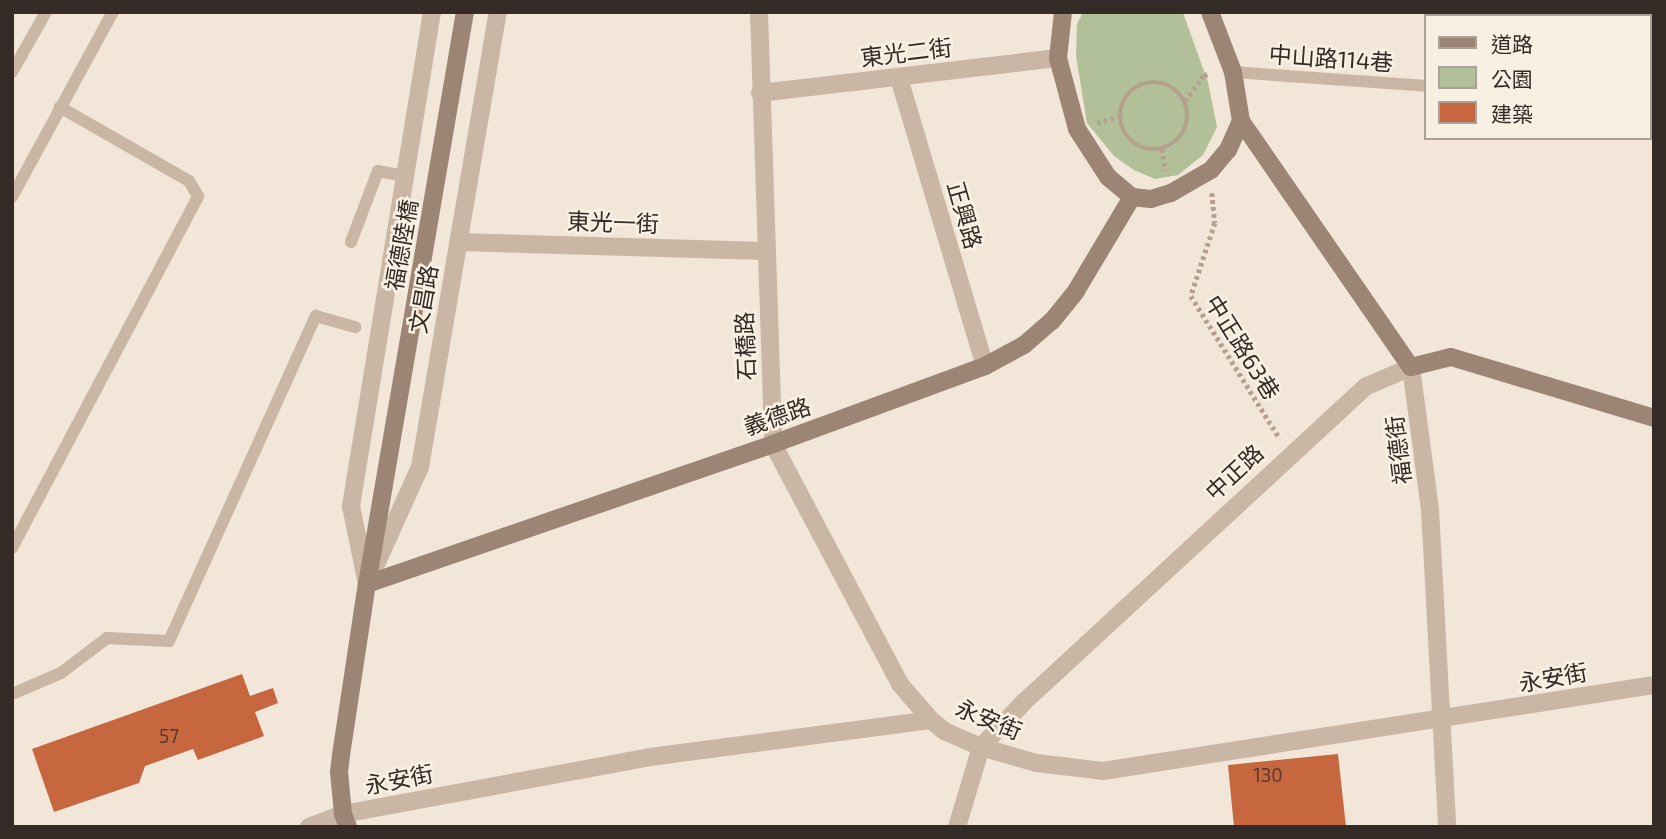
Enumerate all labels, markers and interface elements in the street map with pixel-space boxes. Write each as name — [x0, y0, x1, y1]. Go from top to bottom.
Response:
legend — [1424, 14, 1652, 140]
text: 道路 — [1491, 31, 1533, 56]
street label: 東光二街 — [859, 33, 953, 71]
street label: 中山路114巷 — [1268, 40, 1394, 76]
text: 公園 — [1491, 66, 1533, 91]
text: 建築 — [1491, 101, 1533, 126]
street label: 正興路 — [942, 178, 988, 252]
street label: 福德陸橋 — [379, 197, 423, 293]
street label: 東光一街 — [567, 207, 659, 237]
street label: 文昌路 — [403, 263, 443, 335]
street label: 中正路63巷 — [1200, 290, 1286, 404]
street label: 石橋路 — [730, 311, 760, 381]
street label: 義德路 — [740, 392, 814, 440]
street label: 福德街 — [1380, 414, 1416, 486]
street label: 中正路 — [1199, 438, 1269, 506]
street label: 永安街 — [1517, 657, 1589, 697]
street label: 永安街 — [952, 693, 1026, 745]
house number: 57 — [159, 725, 179, 747]
street label: 永安街 — [363, 759, 435, 799]
house number: 130 — [1253, 764, 1283, 786]

